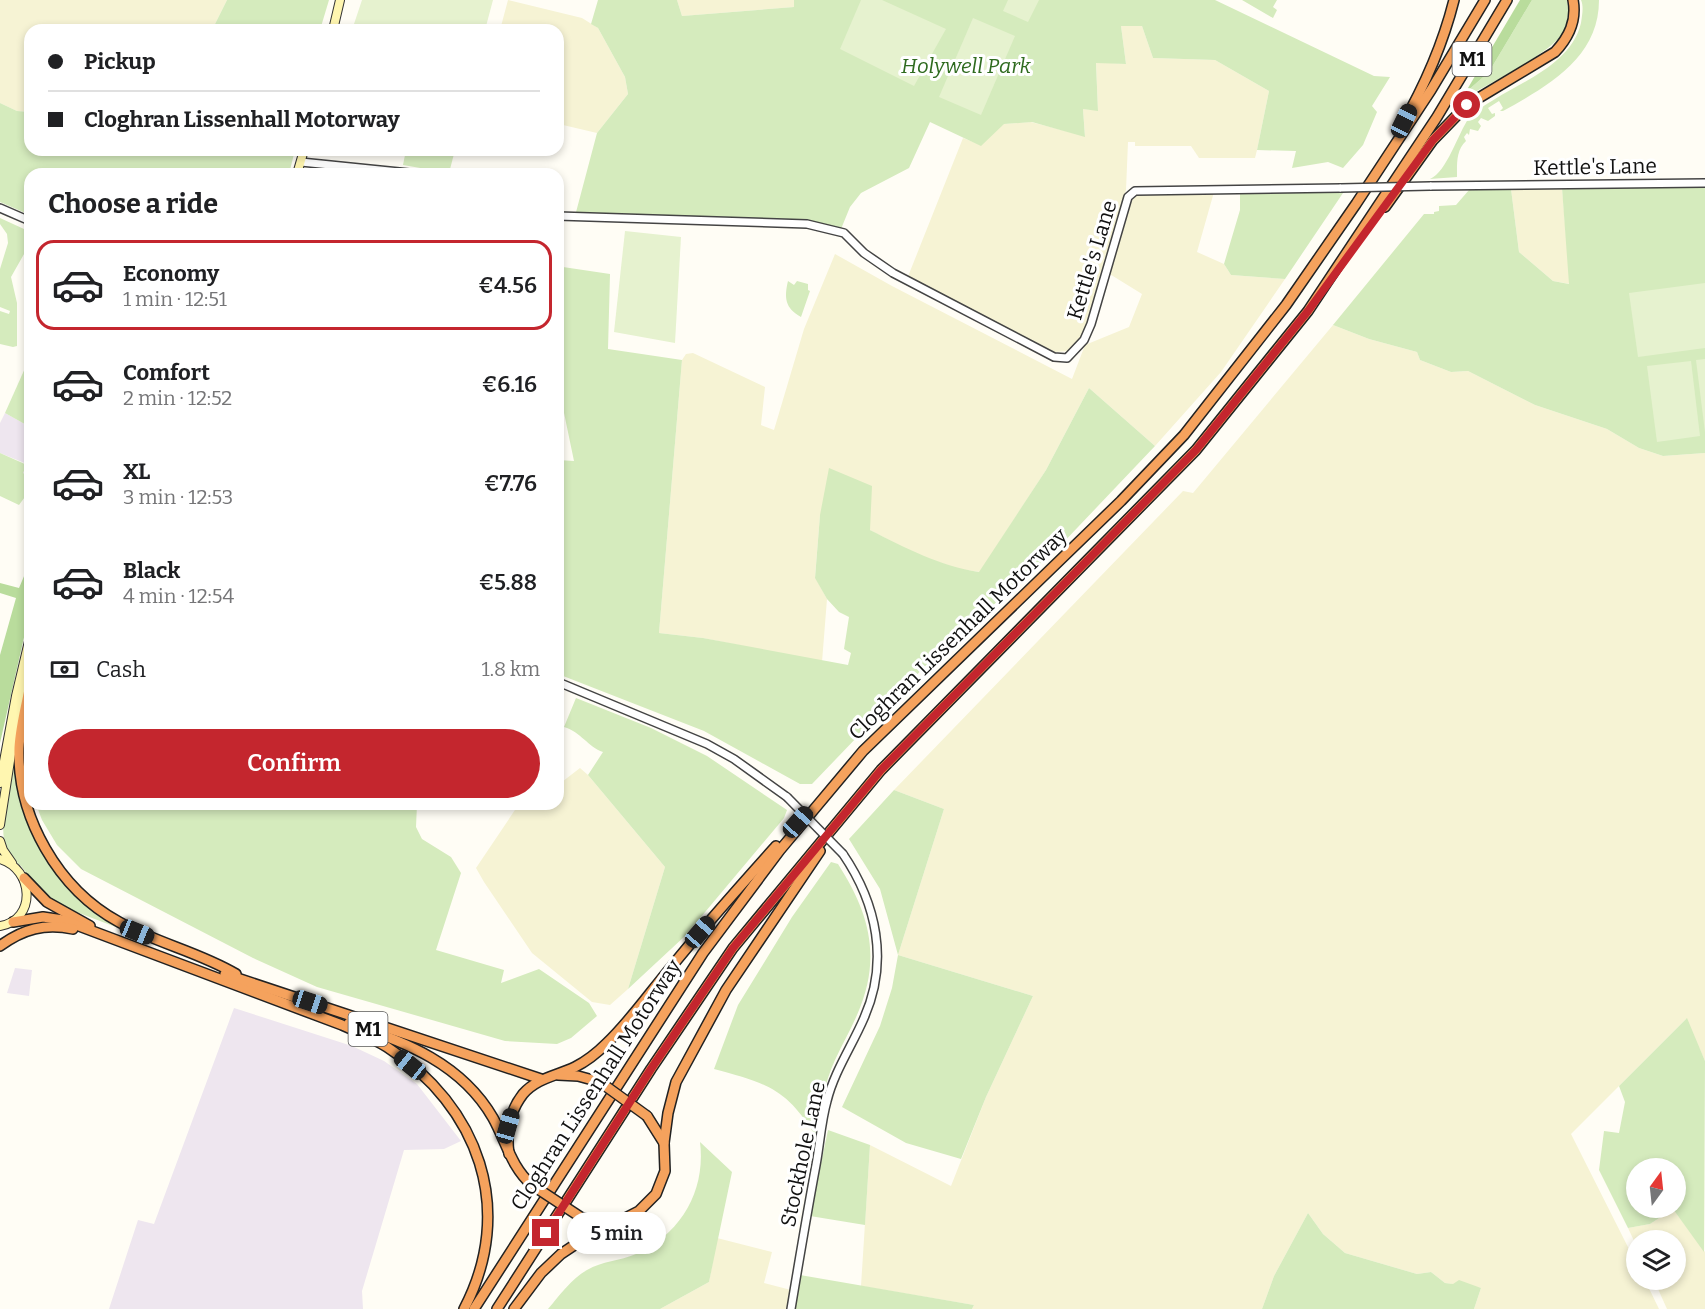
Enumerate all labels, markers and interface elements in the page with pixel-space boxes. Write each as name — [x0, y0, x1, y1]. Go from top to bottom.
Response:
road number: M1 — [1452, 42, 1492, 76]
text: Pickup — [84, 48, 156, 75]
park label: Holywell Park — [901, 53, 1031, 79]
route start — [1453, 91, 1480, 118]
car — [1388, 101, 1420, 141]
text: Cloghran Lissenhall Motorway — [84, 106, 400, 133]
street label: Kettle's Lane — [1533, 153, 1657, 181]
text: Choose a ride — [48, 188, 218, 220]
street label: Kettle's Lane — [1061, 197, 1123, 323]
icon: car — [51, 258, 105, 312]
text: Economy — [123, 260, 219, 287]
text: €4.56 — [478, 272, 537, 299]
text: 1 min · 12:51 — [123, 287, 227, 311]
icon: car — [51, 357, 105, 411]
text: Comfort — [123, 359, 210, 386]
text: €6.16 — [482, 371, 537, 398]
text: 2 min · 12:52 — [123, 386, 232, 410]
icon: car — [51, 456, 105, 510]
text: XL — [123, 458, 150, 485]
text: €7.76 — [484, 470, 537, 497]
text: 3 min · 12:53 — [123, 485, 233, 509]
street label: Cloghran Lissenhall Motorway — [843, 522, 1073, 745]
icon: car — [51, 555, 105, 609]
text: Black — [123, 557, 180, 584]
text: €5.88 — [479, 569, 537, 596]
text: 4 min · 12:54 — [123, 584, 234, 608]
icon: cash — [48, 653, 81, 686]
text: Cash — [96, 656, 146, 683]
text: 1.8 km — [481, 657, 540, 681]
button: Confirm — [48, 729, 540, 798]
car — [779, 803, 817, 841]
car — [681, 913, 719, 951]
car — [117, 917, 157, 947]
street label: Cloghran Lissenhall Motorway — [505, 954, 687, 1215]
car — [290, 988, 330, 1016]
road number: M1 — [348, 1012, 388, 1046]
car — [390, 1047, 430, 1083]
street label: Stockhole Lane — [775, 1079, 831, 1229]
car — [494, 1106, 522, 1146]
north arrow — [1626, 1158, 1686, 1218]
map controls — [1626, 1158, 1686, 1290]
callout: 5 min — [567, 1212, 666, 1254]
route end — [532, 1219, 559, 1246]
text: 5 min — [590, 1221, 643, 1245]
button: layers — [1626, 1230, 1686, 1290]

